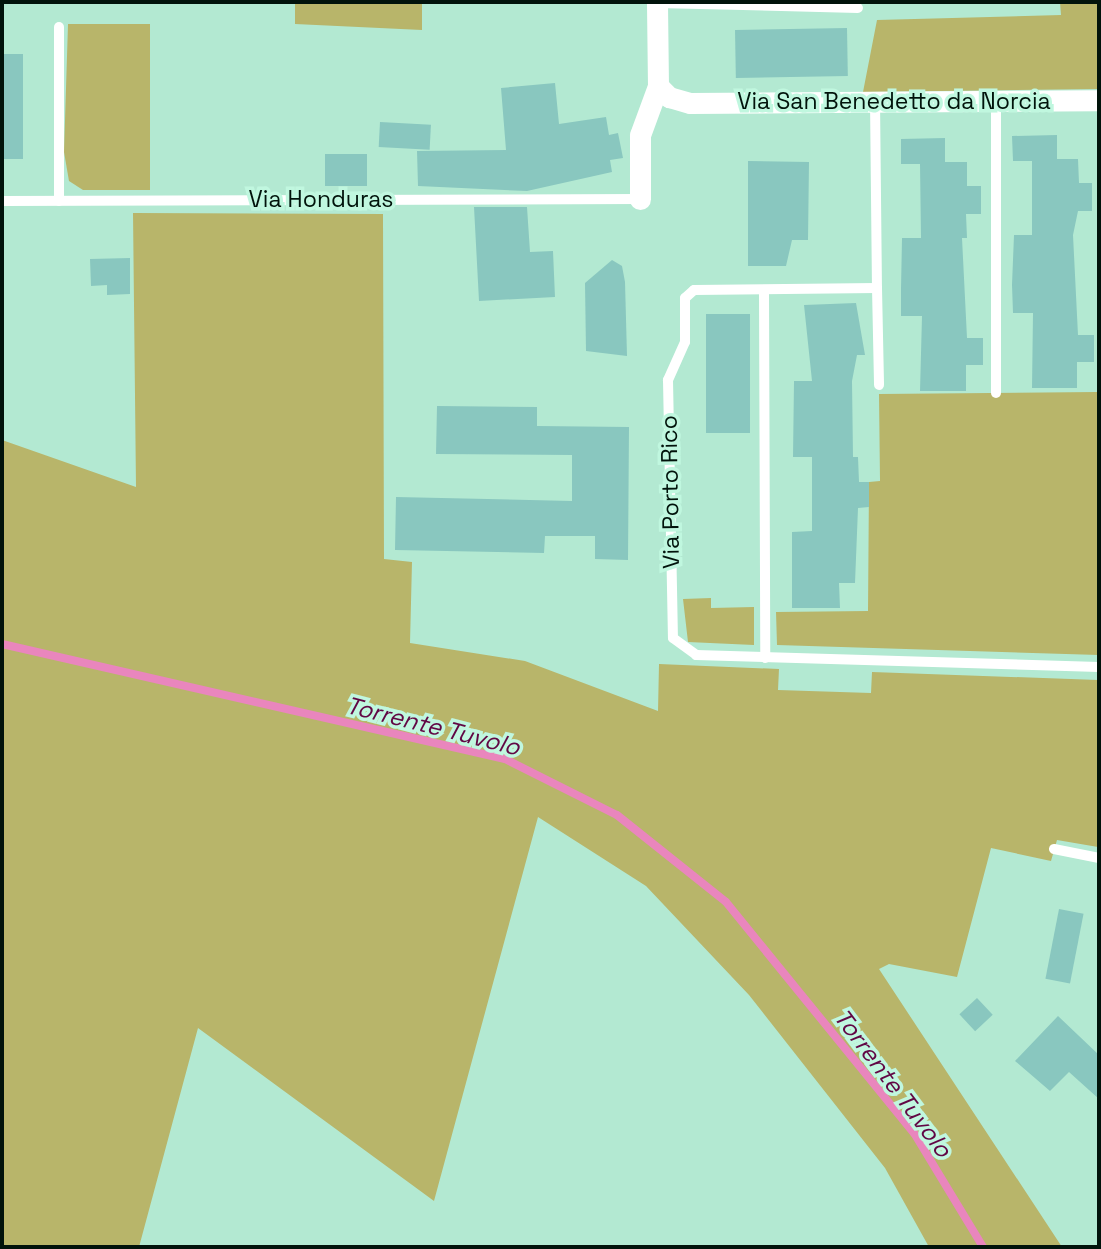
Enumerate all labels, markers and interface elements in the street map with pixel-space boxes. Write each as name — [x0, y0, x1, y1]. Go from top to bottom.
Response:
street label: Via San Benedetto da Norcia — [737, 87, 1051, 115]
street label: Via Honduras — [249, 185, 393, 213]
street label: Via Porto Rico — [655, 415, 685, 569]
water label: Torrente Tuvolo — [343, 690, 523, 762]
water label: Torrente Tuvolo — [828, 1003, 958, 1163]

